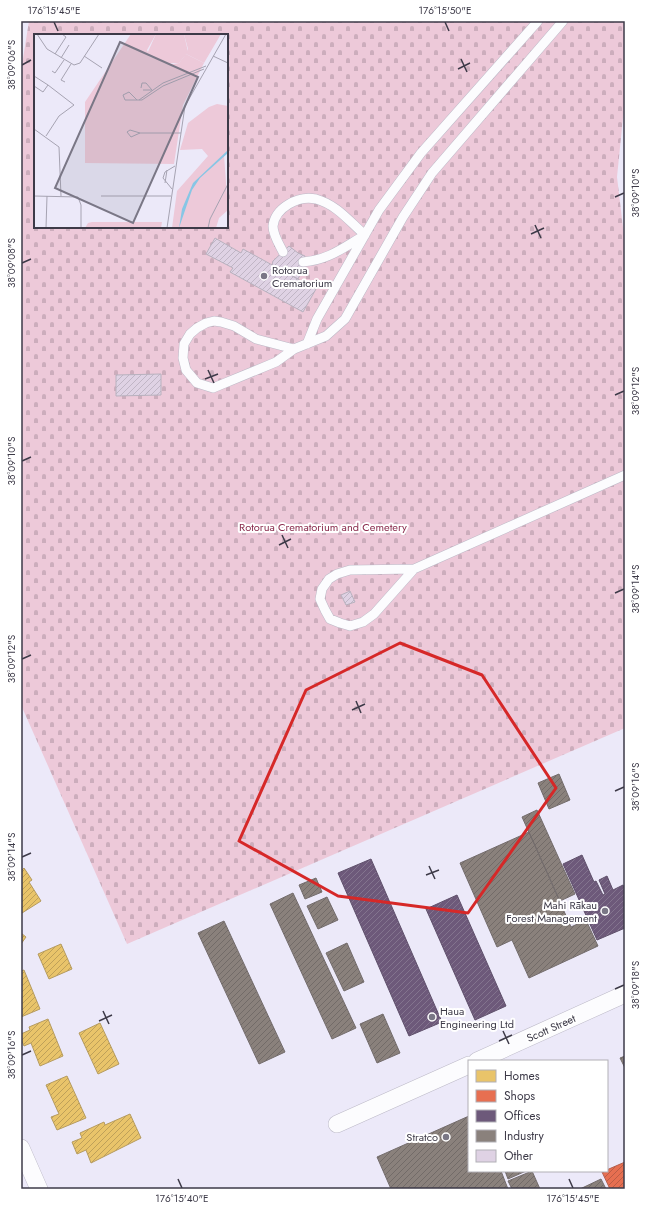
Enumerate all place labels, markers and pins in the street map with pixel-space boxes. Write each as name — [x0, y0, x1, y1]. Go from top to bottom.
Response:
place label: Rotorua Crematorium — [272, 262, 332, 291]
marker: Rotorua Crematorium — [259, 271, 269, 281]
place label: Mahi Rākau Forest Management — [506, 897, 597, 926]
marker: Mahi Rākau Forest Management — [600, 906, 610, 916]
place label: Haua Engineering Ltd — [440, 1003, 514, 1032]
marker: Haua Engineering Ltd — [427, 1012, 437, 1022]
place label: Stratco — [406, 1129, 438, 1145]
marker: Stratco — [441, 1132, 451, 1142]

